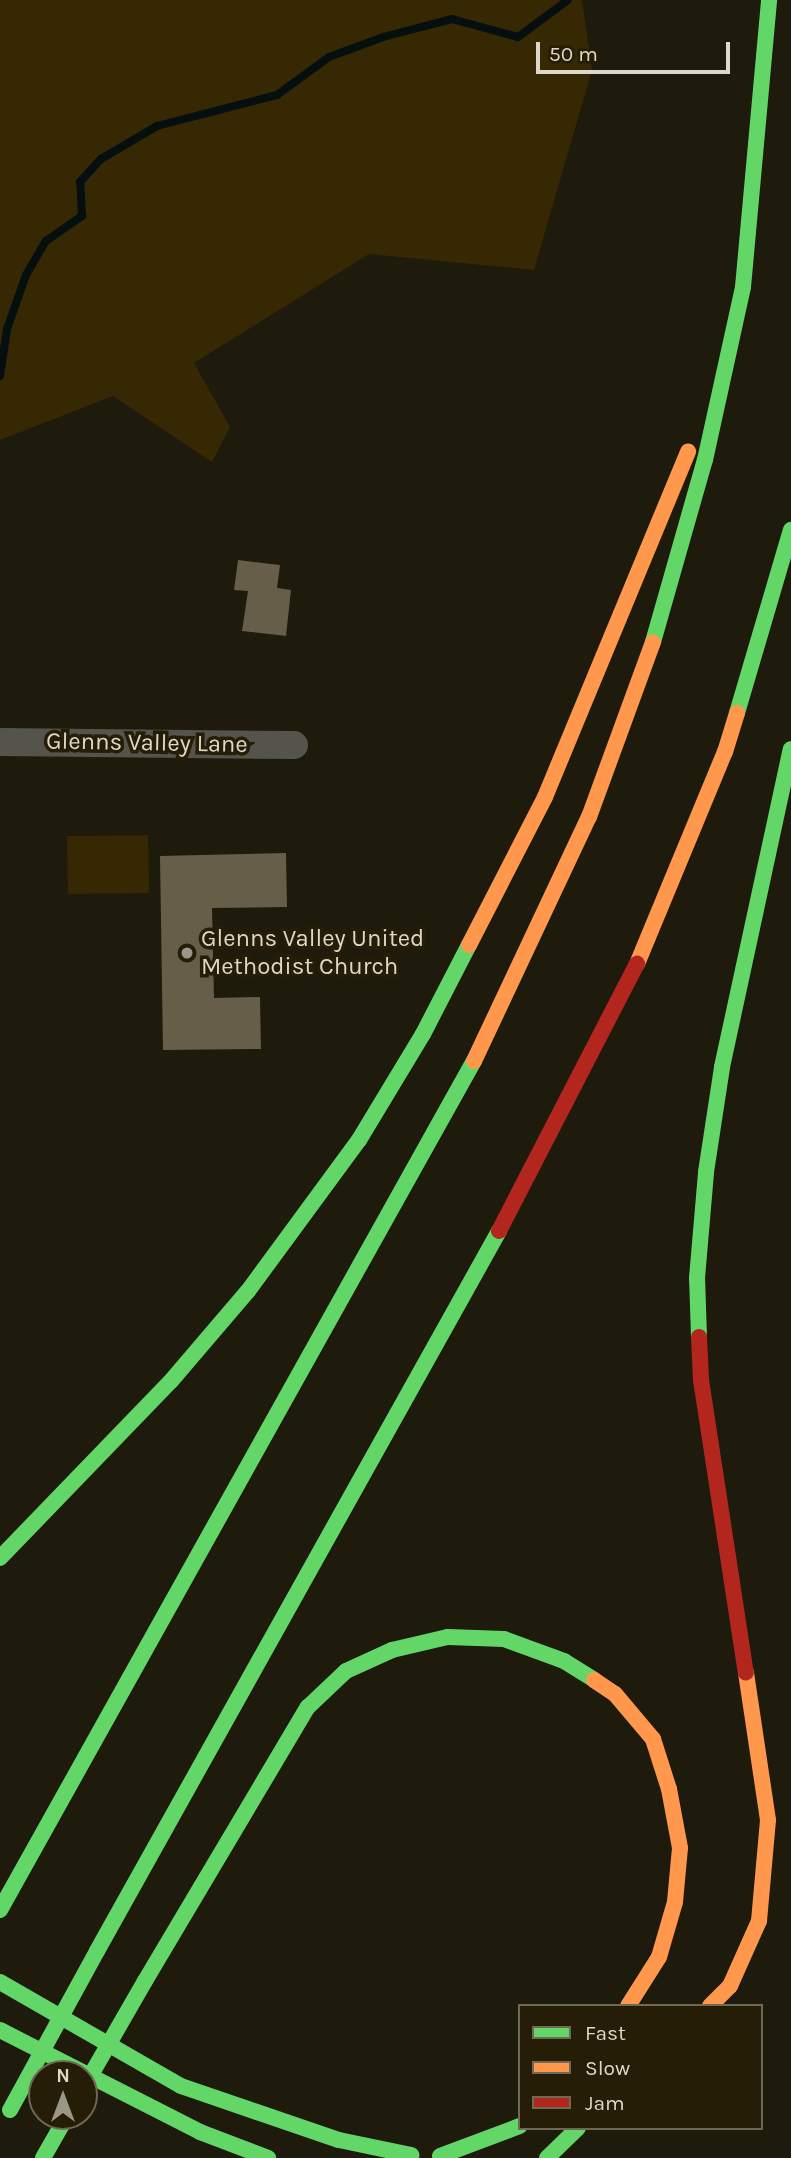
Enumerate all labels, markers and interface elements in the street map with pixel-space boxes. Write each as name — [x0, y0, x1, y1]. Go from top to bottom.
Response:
scale bar — [539, 28, 733, 72]
text: 50 m — [549, 42, 598, 66]
street label: Glenns Valley Lane — [46, 727, 248, 759]
place label: Glenns Valley United Methodist Church — [201, 925, 424, 981]
marker: Glenns Valley United Methodist Church — [179, 945, 195, 961]
legend — [518, 2004, 763, 2130]
text: Fast — [585, 2021, 626, 2045]
text: Slow — [585, 2056, 630, 2080]
north arrow — [28, 2060, 98, 2130]
text: N — [56, 2065, 70, 2087]
text: Jam — [585, 2091, 625, 2115]

